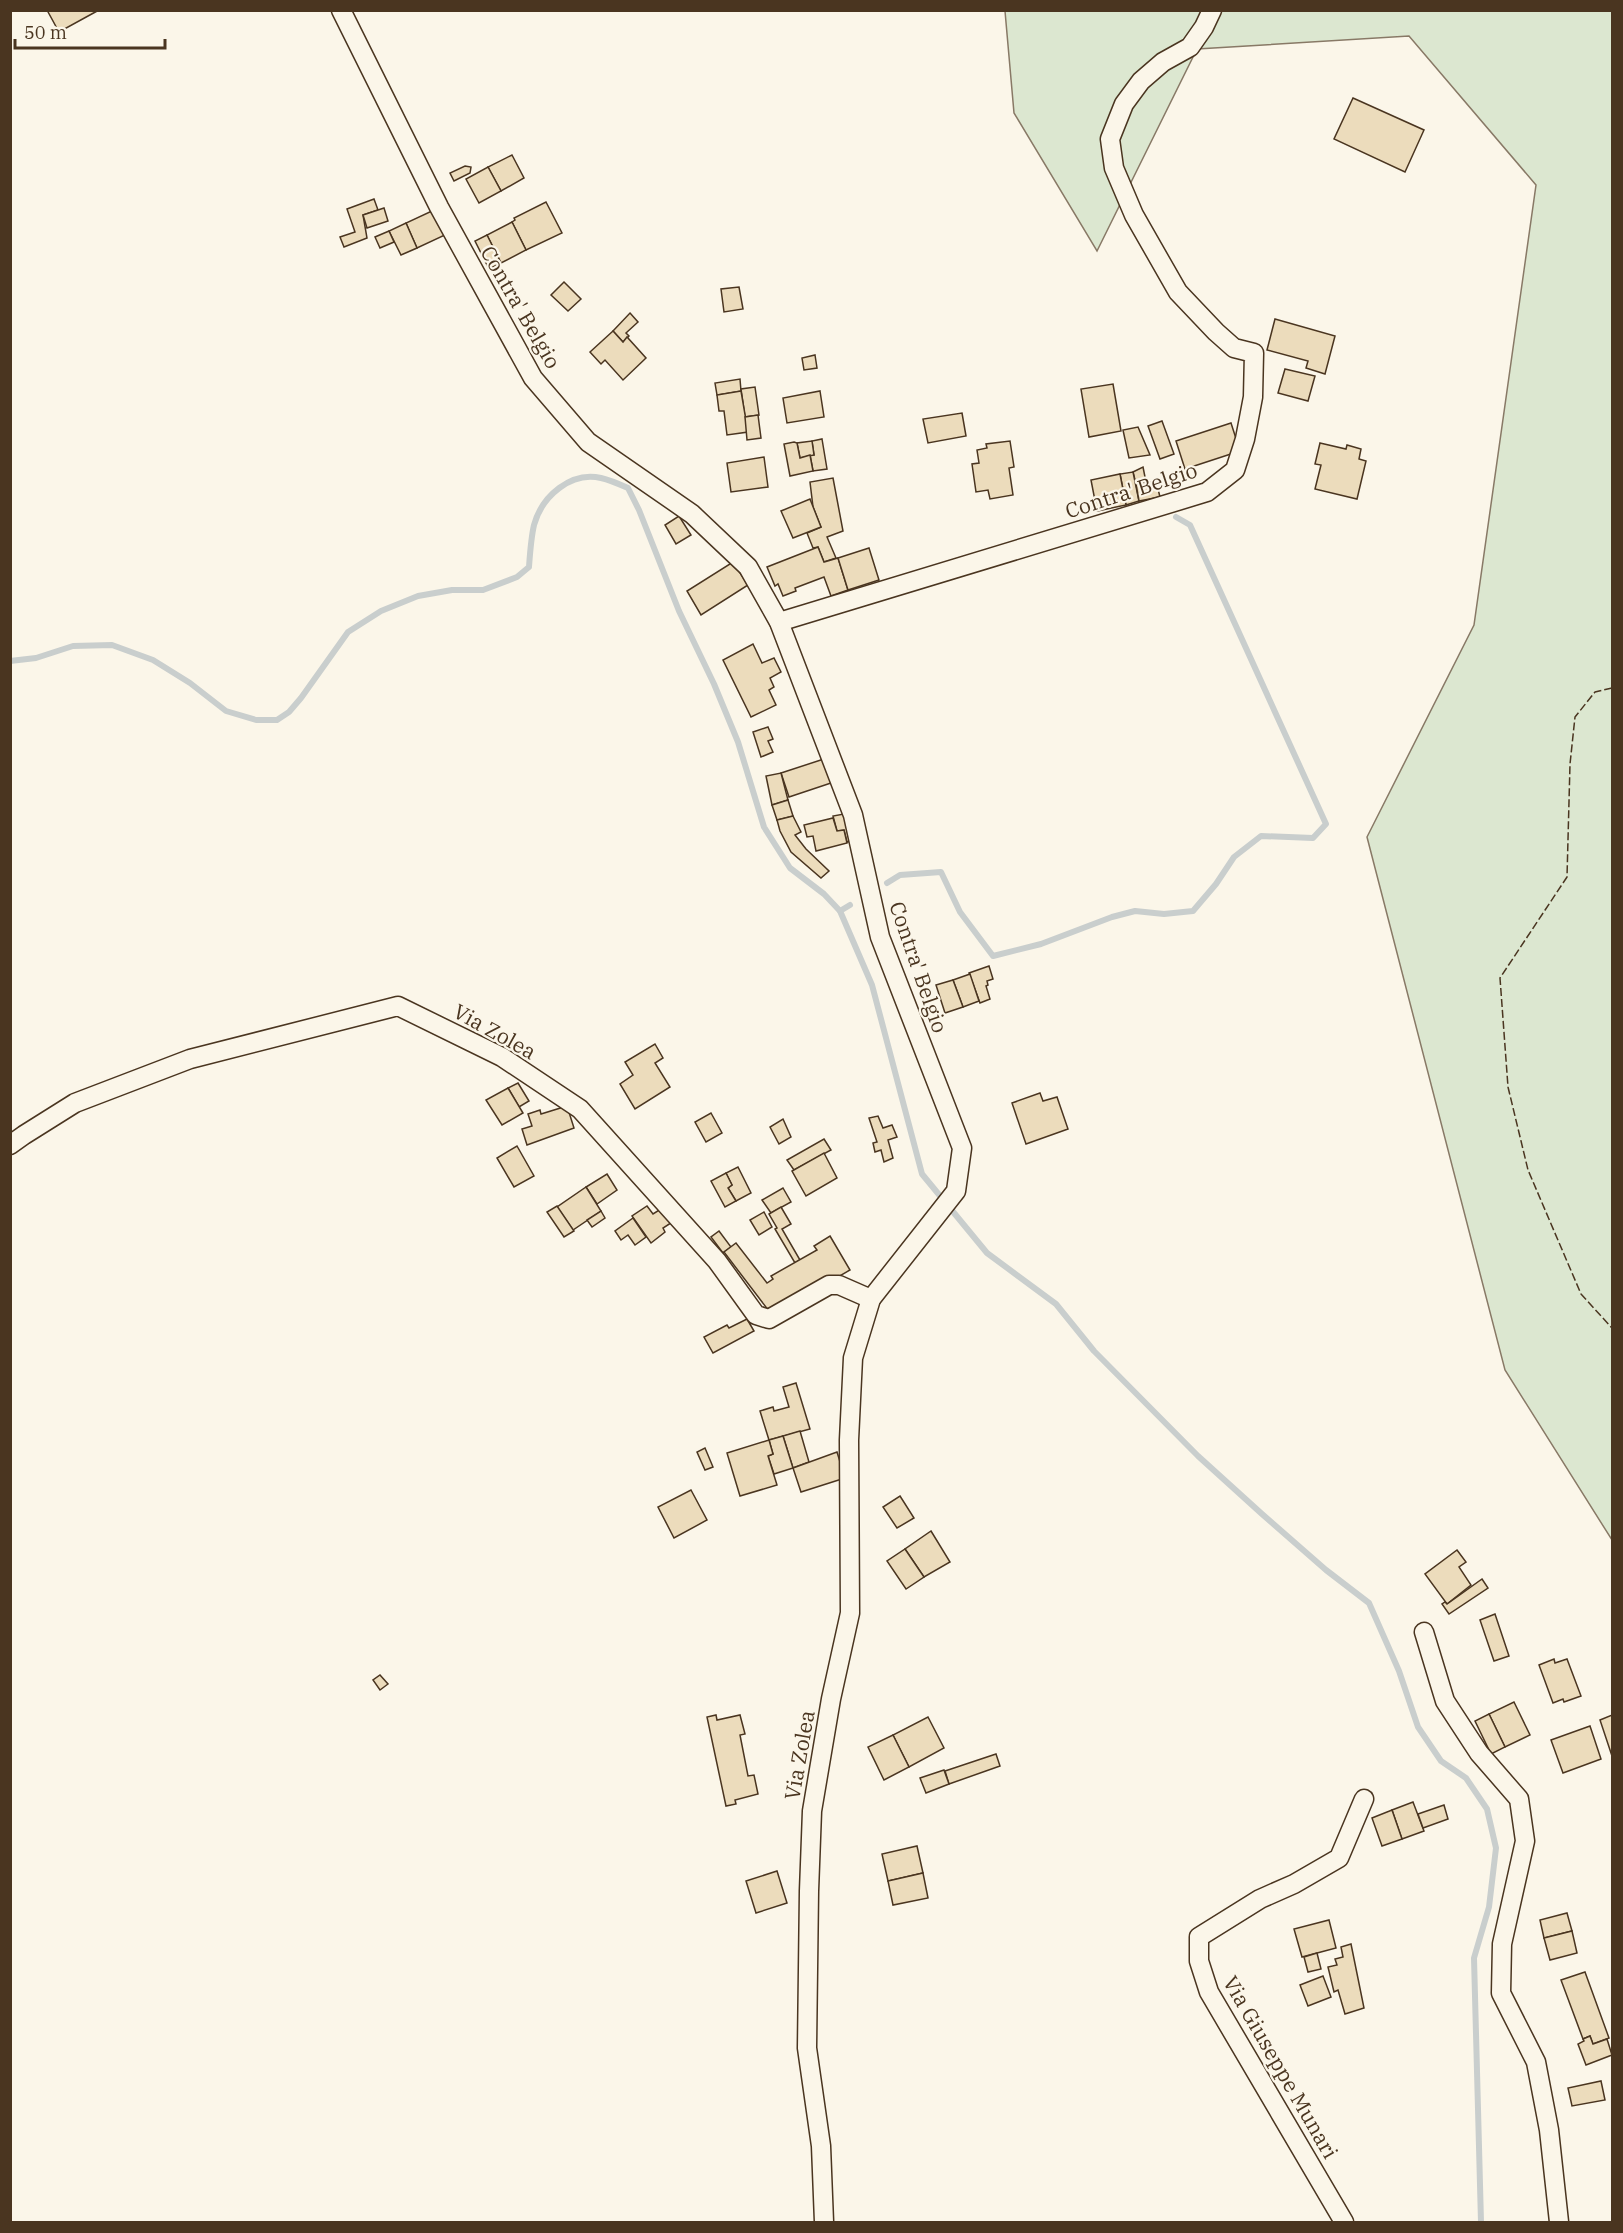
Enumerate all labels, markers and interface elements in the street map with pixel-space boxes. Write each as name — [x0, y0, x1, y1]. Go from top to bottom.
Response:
scale bar — [15, 12, 165, 50]
text: 50 m — [24, 21, 67, 44]
street label: Contra' Belgio — [475, 241, 567, 373]
street label: Contra' Belgio — [1061, 455, 1201, 525]
street label: Contra' Belgio — [883, 898, 955, 1036]
street label: Via Zolea — [448, 997, 542, 1065]
street label: Via Zolea — [777, 1708, 821, 1802]
street label: Via Giuseppe Munari — [1217, 1970, 1345, 2164]

